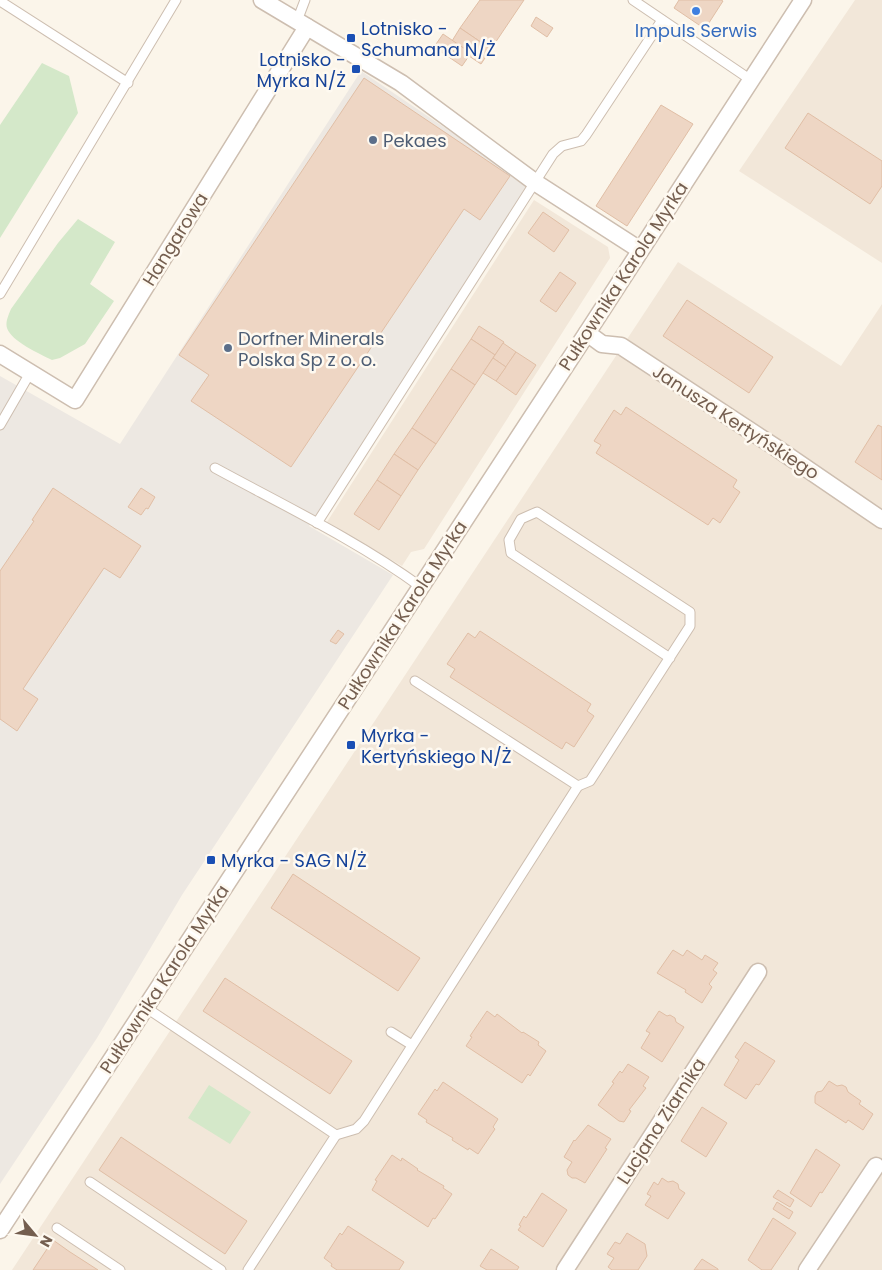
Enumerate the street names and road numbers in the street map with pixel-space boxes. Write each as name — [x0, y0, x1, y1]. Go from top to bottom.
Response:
street label: Pułkownika Karola Myrka — [552, 177, 694, 375]
street label: Hangarowa — [136, 188, 214, 290]
street label: Janusza Kertyńskiego — [648, 359, 824, 485]
street label: Pułkownika Karola Myrka — [331, 516, 473, 714]
street label: Pułkownika Karola Myrka — [93, 880, 235, 1078]
street label: Lucjana Ziarnika — [611, 1053, 711, 1189]

